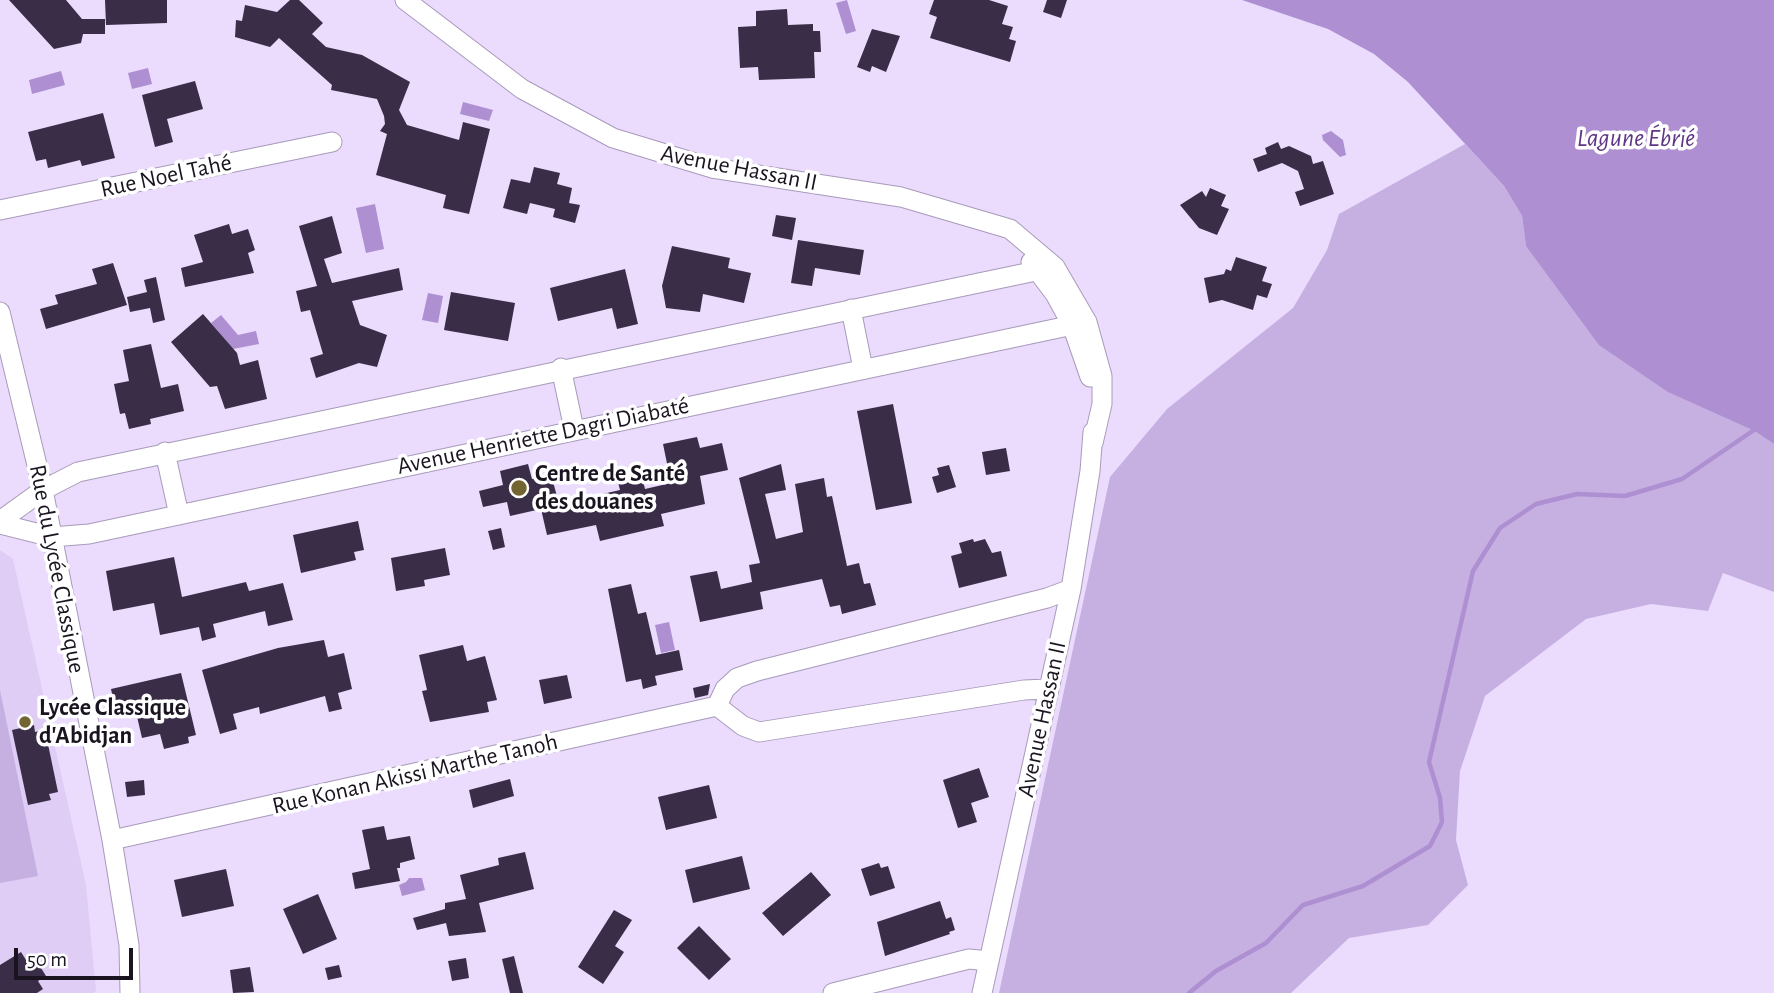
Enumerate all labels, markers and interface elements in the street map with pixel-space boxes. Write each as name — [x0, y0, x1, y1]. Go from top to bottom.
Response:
water label: Lagune Ébrié — [1577, 122, 1695, 154]
street label: Avenue Hassan II — [658, 139, 820, 197]
street label: Rue Noel Tahé — [98, 148, 234, 204]
street label: Avenue Henriette Dagri Diabaté — [394, 391, 692, 481]
place label: Centre de Santé des douanes — [535, 460, 685, 516]
street label: Rue du Lycée Classique — [23, 462, 91, 676]
marker: Centre de Santé des douanes — [509, 478, 529, 498]
street label: Avenue Hassan II — [1011, 638, 1073, 800]
place label: Lycée Classique d'Abidjan — [39, 694, 186, 750]
marker: Lycée Classique d'Abidjan — [17, 714, 33, 730]
street label: Rue Konan Akissi Marthe Tanoh — [269, 727, 561, 821]
scale bar — [18, 934, 136, 978]
text: 50 m — [27, 949, 67, 970]

